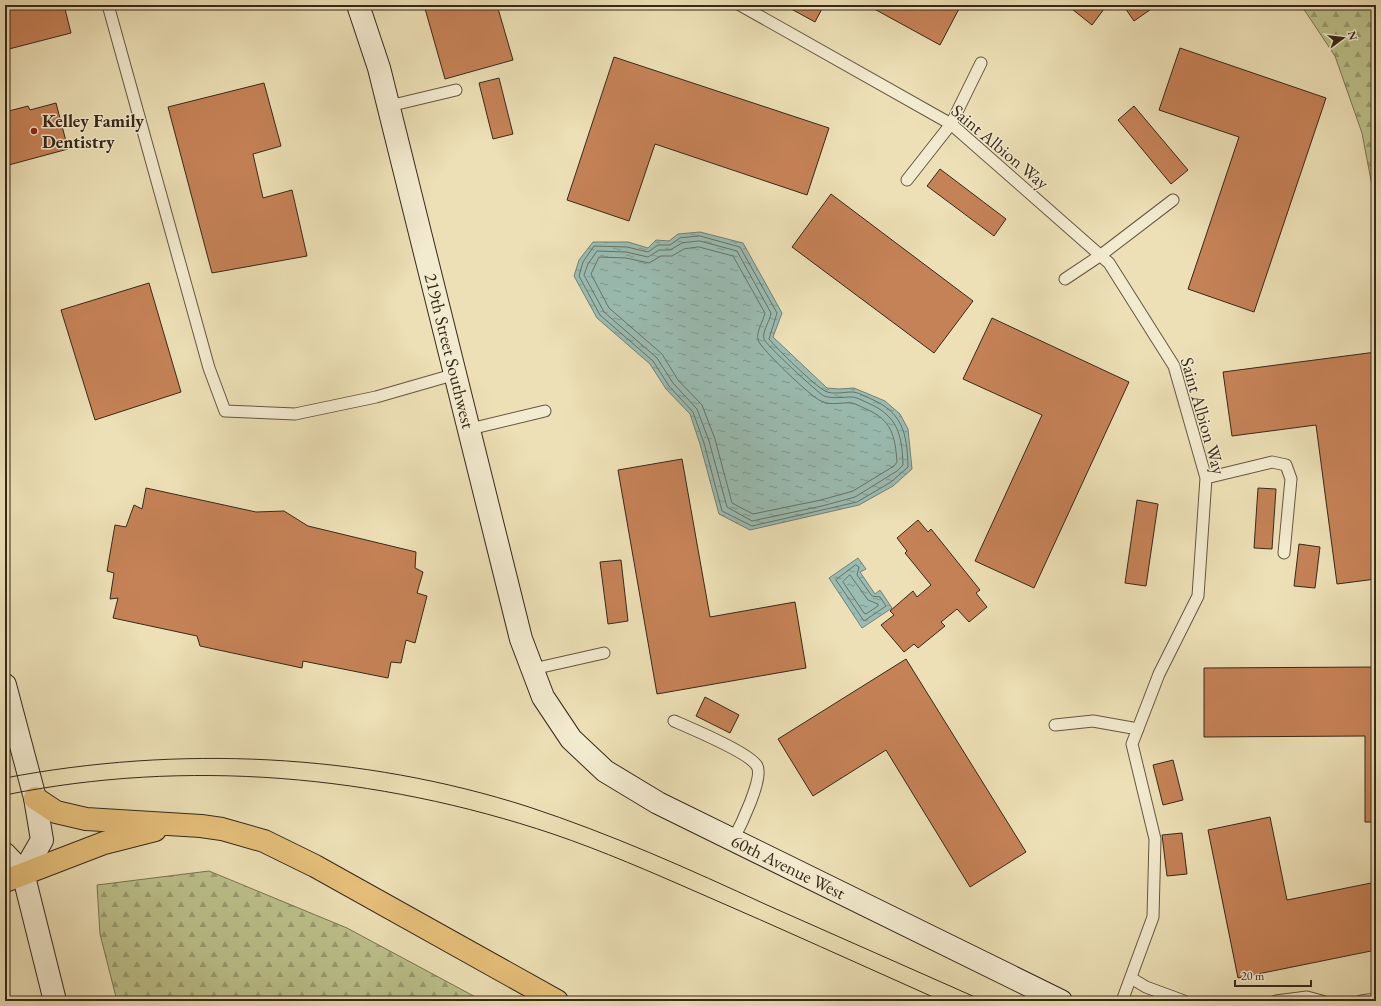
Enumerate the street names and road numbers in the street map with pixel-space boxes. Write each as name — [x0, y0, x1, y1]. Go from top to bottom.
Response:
street label: Saint Albion Way — [947, 99, 1054, 194]
street label: 219th Street Southwest — [419, 271, 480, 431]
street label: Saint Albion Way — [1176, 355, 1231, 477]
street label: 60th Avenue West — [728, 829, 850, 904]

